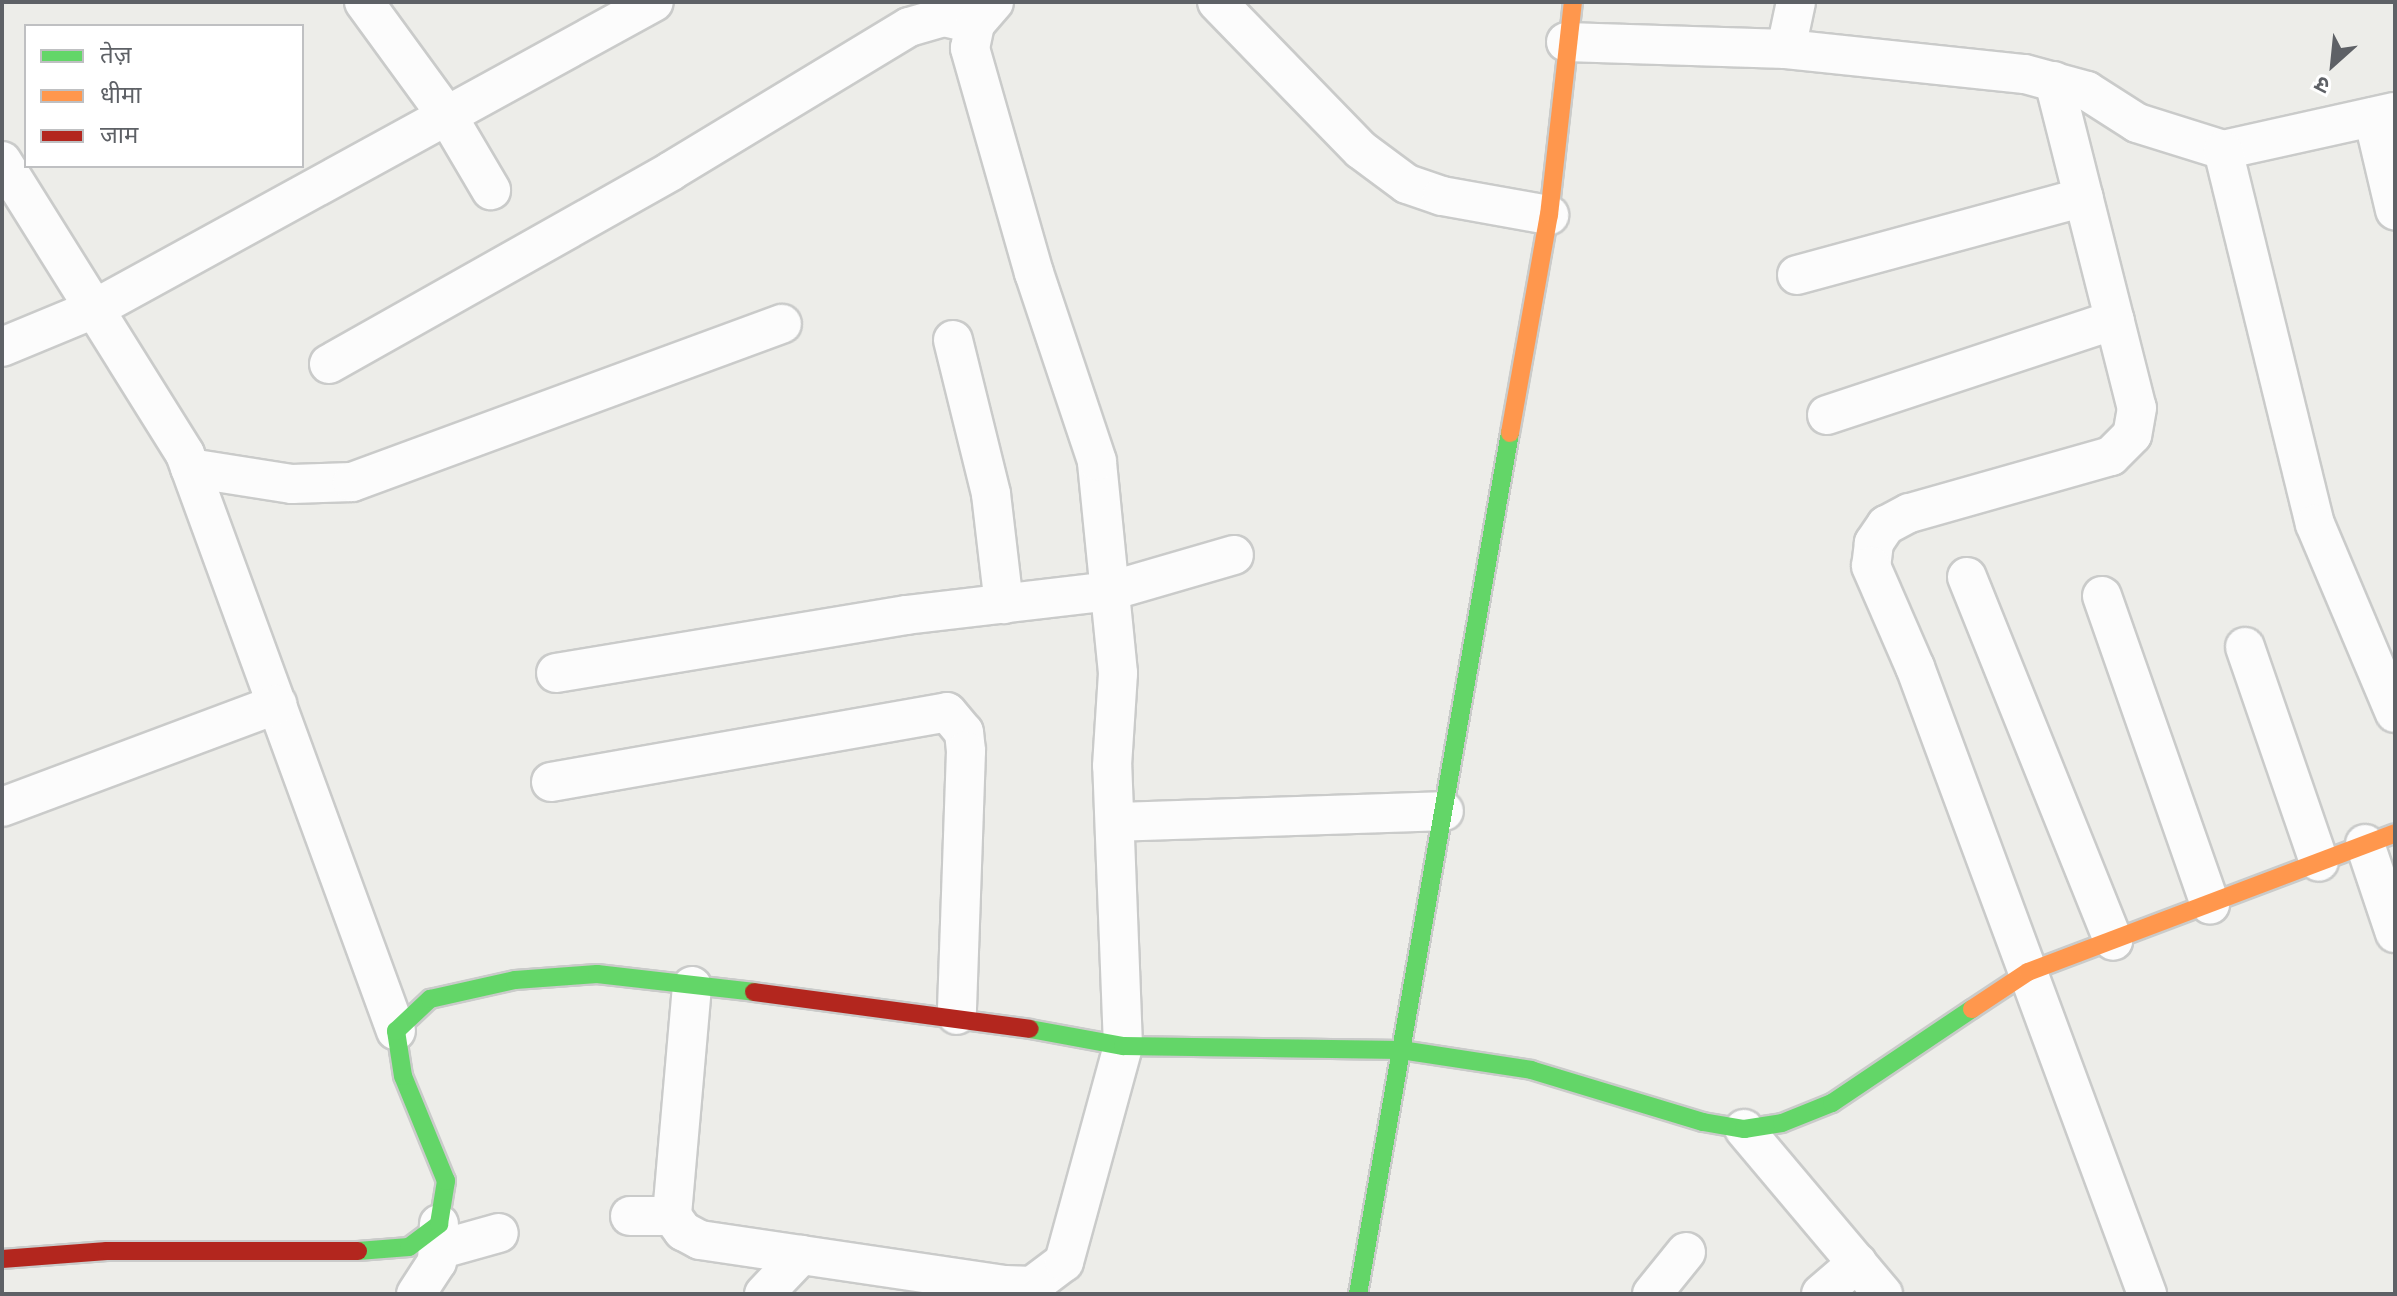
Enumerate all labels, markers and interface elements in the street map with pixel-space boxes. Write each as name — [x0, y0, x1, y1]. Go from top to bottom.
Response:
legend — [24, 24, 304, 168]
north arrow — [2293, 24, 2373, 104]
text: तेज़ — [100, 39, 132, 70]
text: उ — [2310, 70, 2334, 101]
text: धीमा — [100, 79, 142, 110]
text: जाम — [100, 119, 138, 150]

